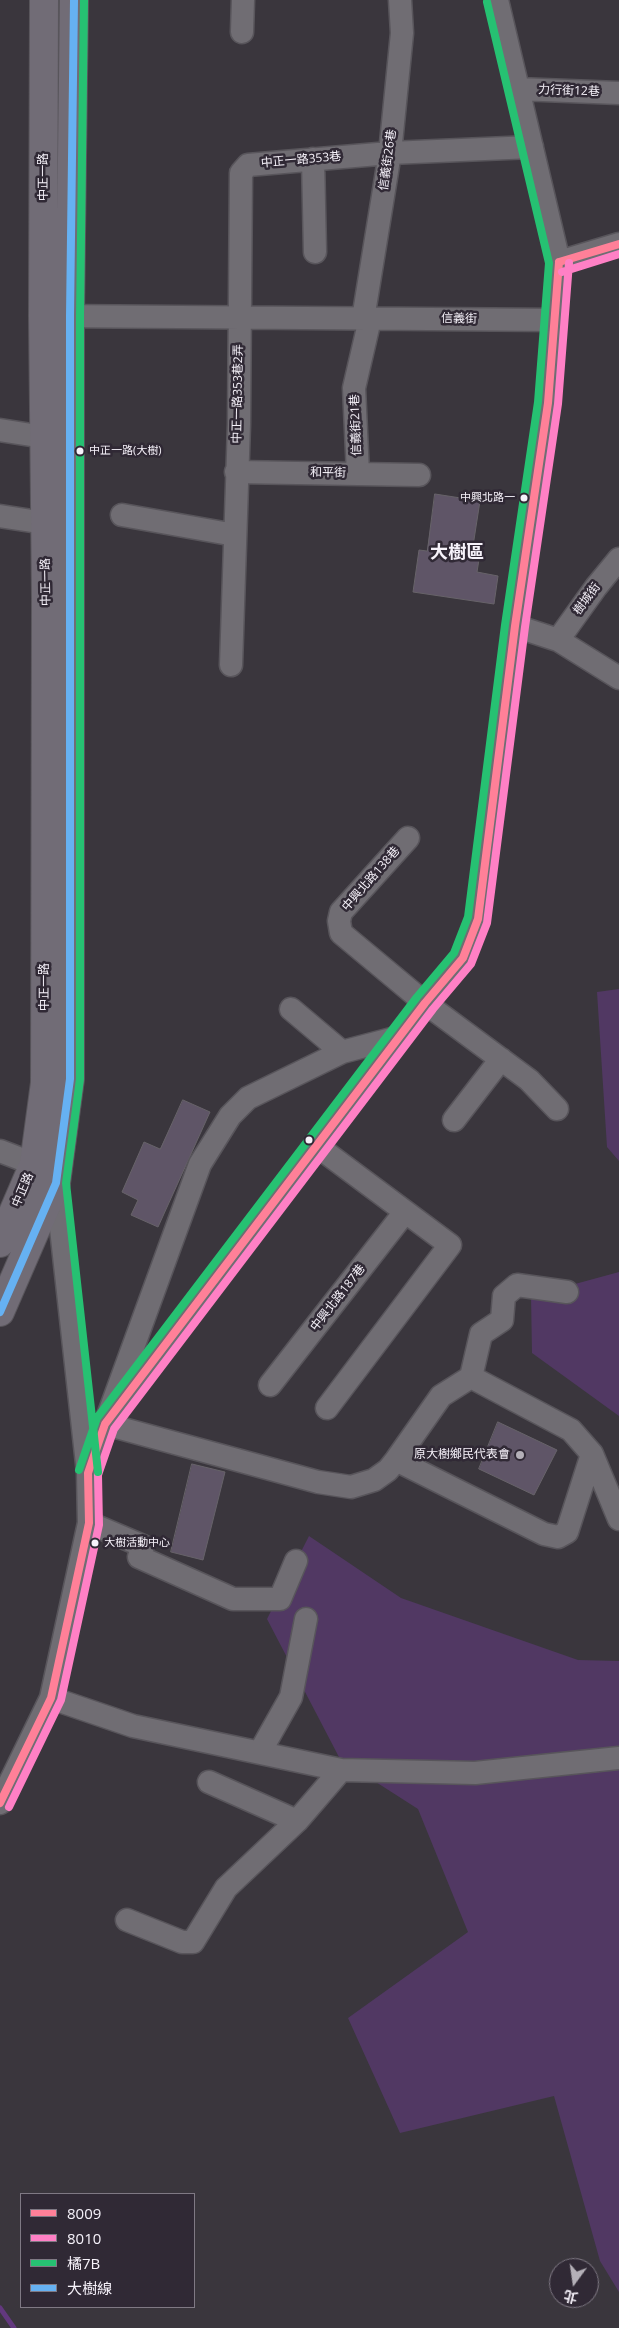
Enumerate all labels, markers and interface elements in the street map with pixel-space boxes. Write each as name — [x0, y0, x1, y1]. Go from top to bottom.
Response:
street label: 力行街12巷 — [538, 83, 600, 99]
street label: 信義街26巷 — [377, 128, 399, 192]
street label: 中正一路353巷 — [260, 149, 342, 171]
street label: 中正一路 — [37, 153, 51, 201]
street label: 信義街 — [441, 311, 477, 327]
street label: 中正一路353巷2弄 — [230, 344, 246, 444]
street label: 信義街21巷 — [348, 394, 364, 456]
place label: 中正一路(大樹) — [89, 444, 161, 458]
marker: 中正一路(大樹) — [75, 446, 85, 456]
street label: 和平街 — [310, 465, 346, 481]
place label: 中興北路一 — [460, 491, 515, 505]
marker: 中興北路一 — [519, 493, 529, 503]
district label: 大樹區 — [430, 542, 484, 564]
street label: 中正一路 — [38, 558, 54, 606]
street label: 樹城街 — [570, 580, 604, 618]
street label: 中興北路138巷 — [339, 844, 403, 914]
street label: 中正一路 — [38, 963, 52, 1011]
unlabelled marker — [304, 1135, 314, 1145]
street label: 中正路 — [9, 1171, 37, 1209]
street label: 中興北路187巷 — [308, 1262, 368, 1334]
place label: 原大樹鄉民代表會 — [414, 1448, 510, 1462]
marker: 原大樹鄉民代表會 — [514, 1449, 526, 1461]
place label: 大樹活動中心 — [104, 1536, 170, 1550]
marker: 大樹活動中心 — [90, 1538, 100, 1548]
legend — [20, 2193, 195, 2308]
text: 8009 — [67, 2203, 101, 2223]
text: 8010 — [67, 2228, 101, 2248]
text: 橘7B — [67, 2253, 100, 2273]
north arrow — [549, 2258, 599, 2308]
text: 大樹線 — [67, 2278, 112, 2298]
text: 北 — [561, 2286, 580, 2308]

